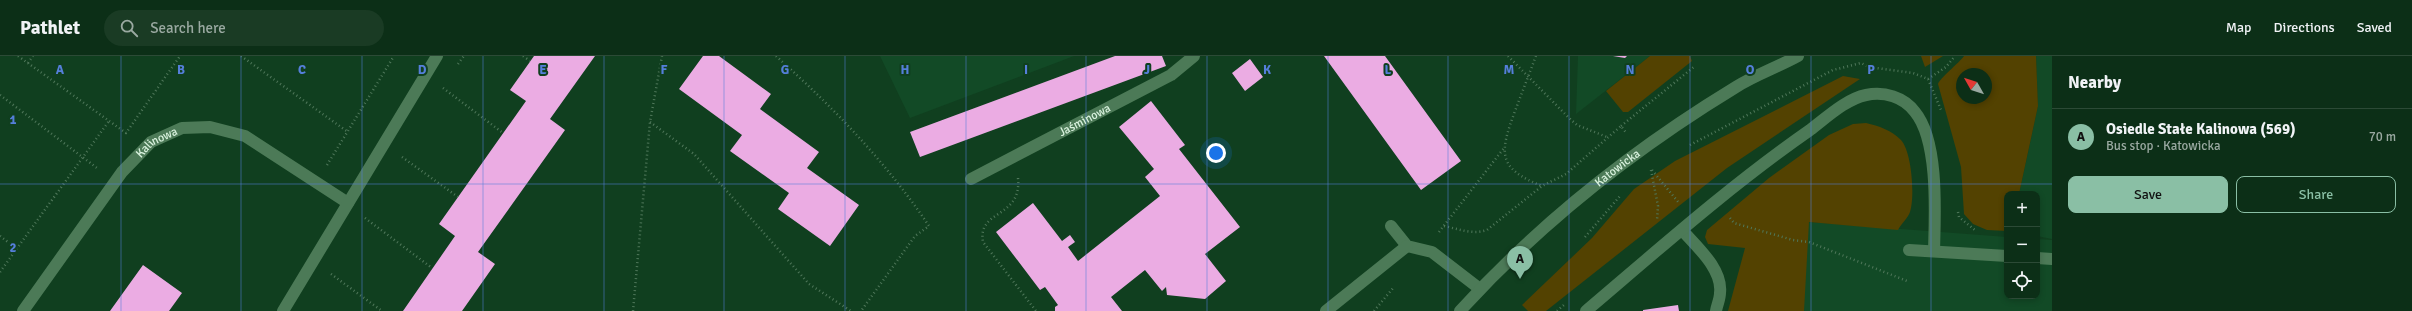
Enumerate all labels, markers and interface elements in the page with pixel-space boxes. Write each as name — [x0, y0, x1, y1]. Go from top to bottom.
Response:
search box — [104, 10, 384, 46]
text: Pathlet — [20, 16, 80, 40]
icon: search — [118, 17, 140, 39]
text: Search here — [150, 19, 226, 37]
text: Map — [2226, 19, 2252, 36]
text: Directions — [2274, 19, 2335, 36]
text: Saved — [2357, 19, 2392, 36]
text: A — [56, 62, 65, 78]
text: B — [177, 62, 185, 78]
text: C — [298, 62, 306, 78]
text: D — [418, 62, 427, 78]
text: E — [539, 62, 547, 78]
text: F — [661, 62, 668, 78]
text: G — [781, 62, 789, 78]
text: H — [901, 62, 909, 78]
text: I — [1024, 62, 1028, 78]
text: J — [1144, 62, 1150, 78]
text: K — [1263, 62, 1271, 78]
text: L — [1385, 62, 1392, 78]
text: M — [1504, 62, 1515, 78]
text: N — [1625, 62, 1635, 78]
text: O — [1746, 62, 1755, 78]
text: P — [1867, 62, 1875, 78]
north arrow — [1956, 68, 1992, 104]
text: Nearby — [2068, 72, 2121, 93]
street label: Jaśminowa — [1056, 100, 1113, 140]
text: 1 — [9, 112, 17, 128]
text: Osiedle Stałe Kalinowa (569) — [2106, 120, 2296, 138]
street label: Kalinowa — [132, 124, 180, 161]
text: A — [2077, 129, 2085, 145]
text: 70 m — [2369, 129, 2396, 145]
text: Bus stop · Katowicka — [2106, 138, 2221, 154]
your location — [1206, 143, 1226, 163]
street label: Katowicka — [1592, 146, 1643, 190]
button: Save — [2068, 176, 2228, 213]
button: Share — [2236, 176, 2396, 213]
map controls — [2004, 191, 2040, 299]
button: + — [2004, 191, 2040, 227]
button: − — [2004, 227, 2040, 263]
text: 2 — [9, 240, 17, 256]
pin: A — [1507, 246, 1533, 279]
button: locate — [2004, 263, 2040, 299]

